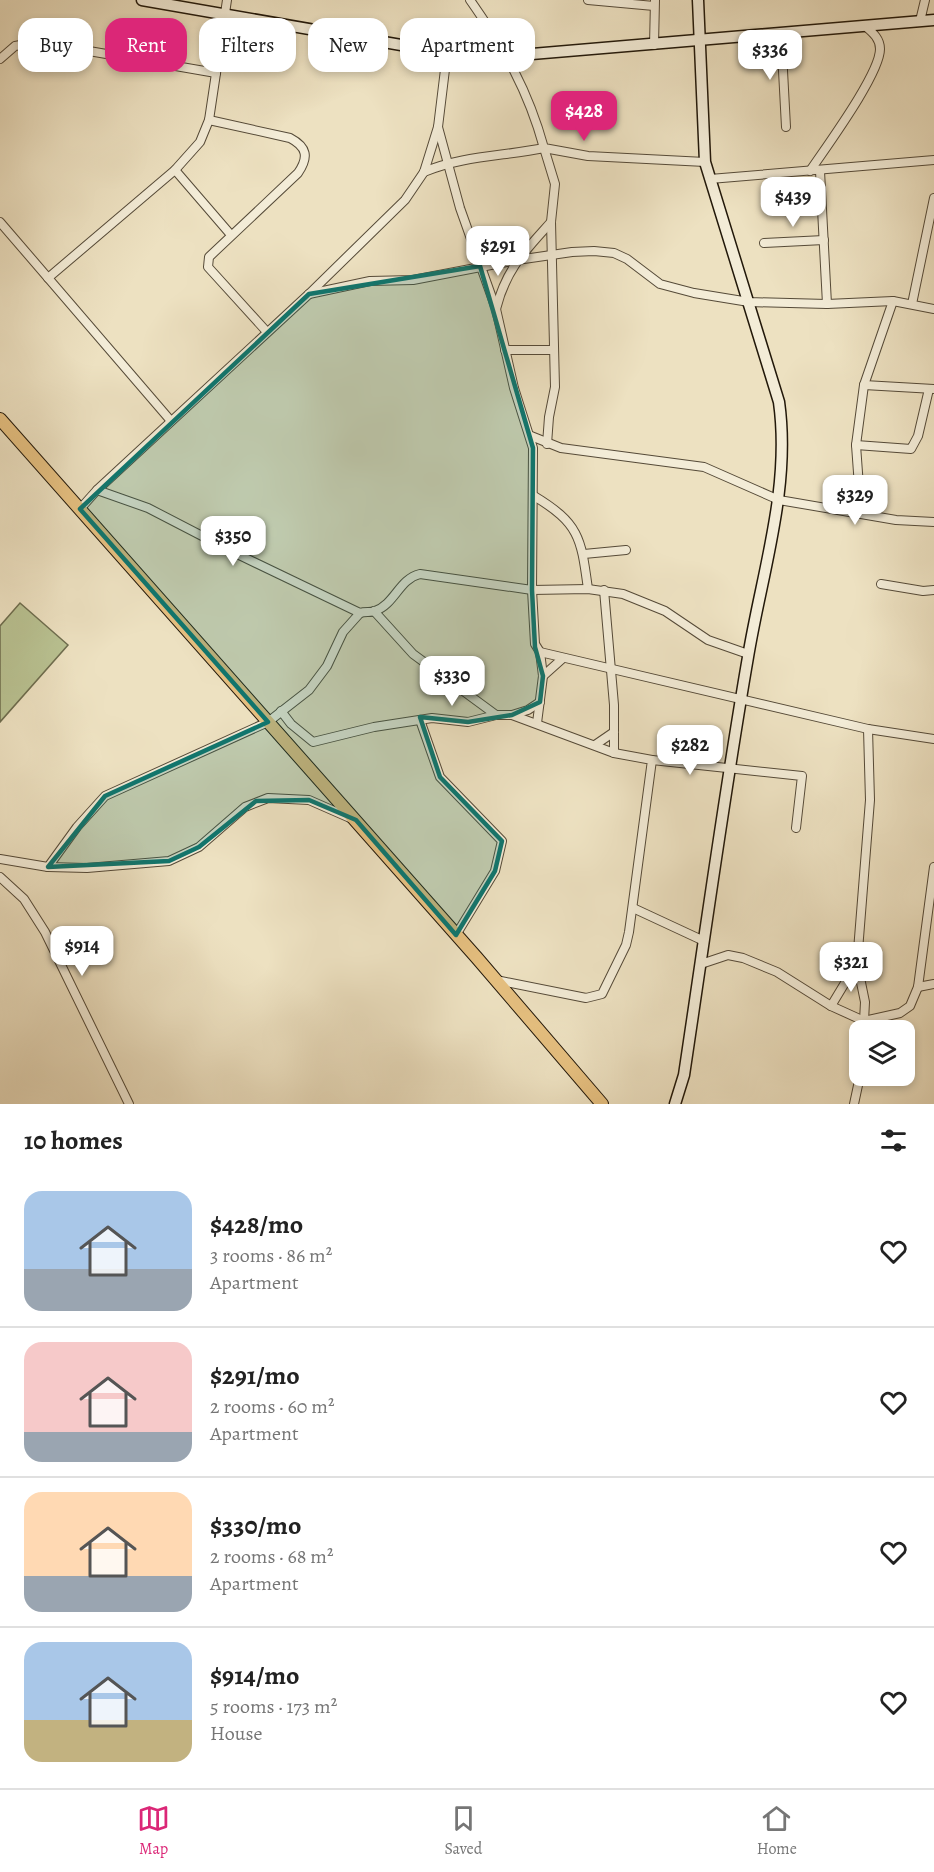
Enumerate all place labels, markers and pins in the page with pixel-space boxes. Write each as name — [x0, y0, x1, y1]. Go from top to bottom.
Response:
pin: $336 — [734, 30, 806, 81]
pin: $428 — [548, 91, 620, 142]
pin: $439 — [757, 177, 829, 228]
pin: $291 — [462, 226, 534, 277]
pin: $329 — [819, 475, 891, 526]
pin: $350 — [197, 516, 269, 567]
pin: $330 — [416, 656, 488, 707]
pin: $282 — [654, 725, 726, 776]
pin: $914 — [46, 926, 118, 977]
pin: $321 — [815, 942, 887, 993]

